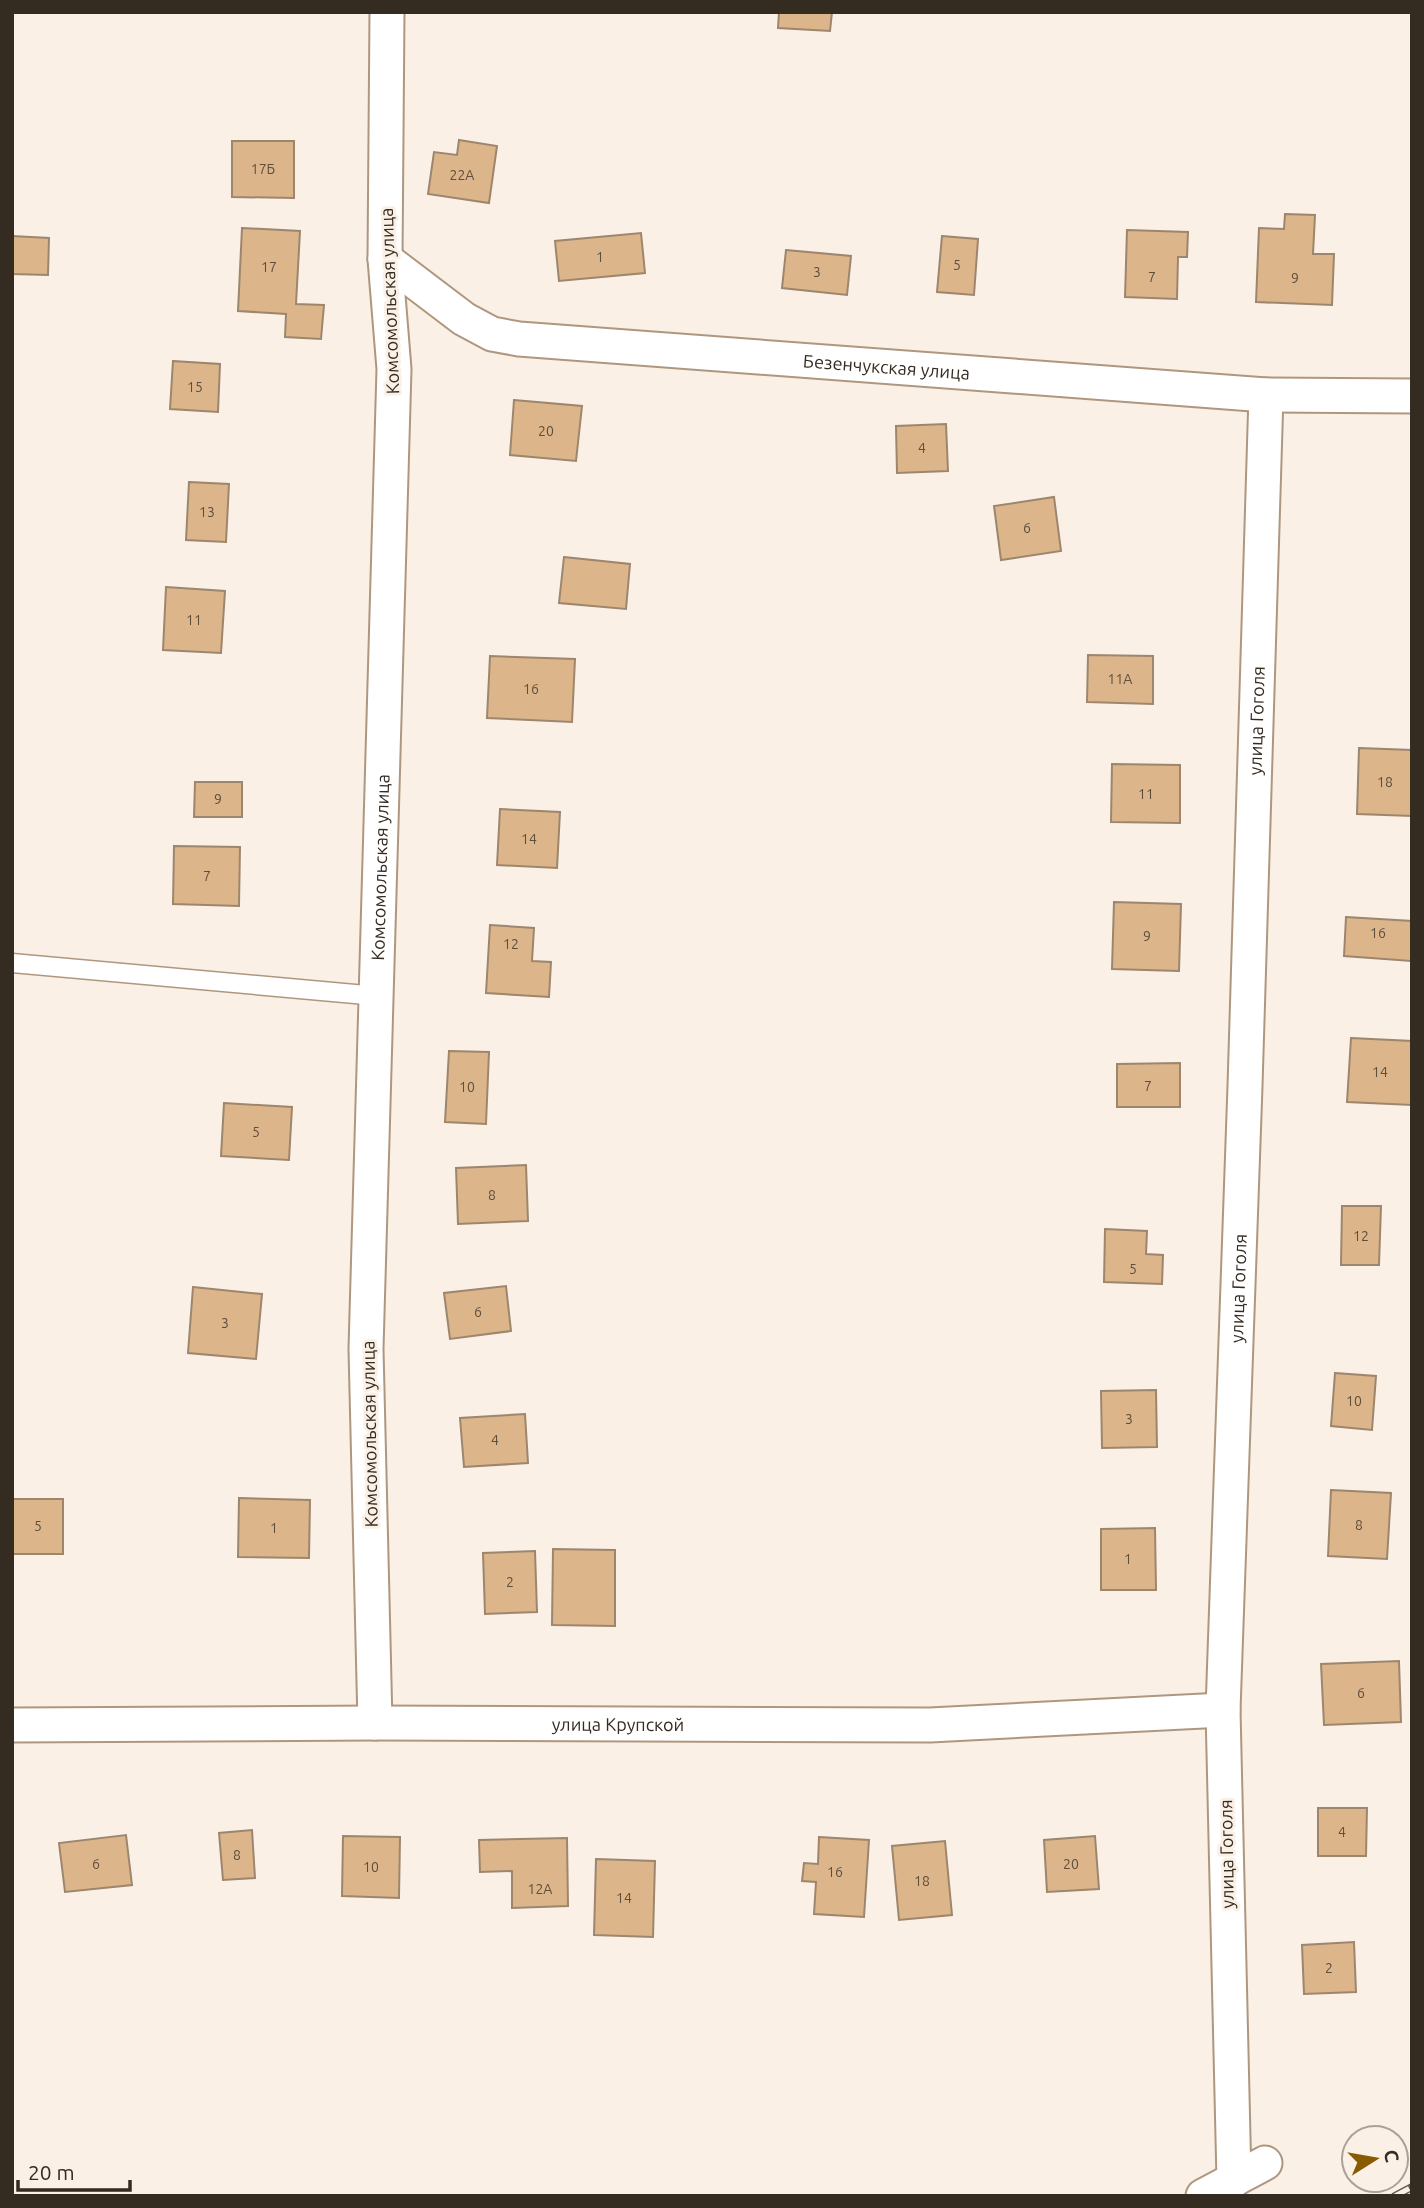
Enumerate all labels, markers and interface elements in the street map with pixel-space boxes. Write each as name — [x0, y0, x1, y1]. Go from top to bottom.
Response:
house number: 17Б — [251, 161, 275, 177]
house number: 22А — [450, 167, 474, 183]
street label: Комсомольская улица — [376, 207, 402, 395]
house number: 1 — [596, 249, 604, 265]
house number: 5 — [953, 257, 961, 273]
house number: 17 — [261, 259, 277, 275]
house number: 3 — [813, 264, 821, 280]
house number: 7 — [1148, 269, 1156, 285]
house number: 9 — [1291, 270, 1299, 286]
street label: Безенчукская улица — [802, 350, 971, 383]
house number: 15 — [187, 379, 203, 395]
house number: 20 — [538, 423, 554, 439]
house number: 4 — [918, 440, 926, 456]
house number: 13 — [199, 504, 215, 520]
house number: 6 — [1023, 520, 1031, 536]
house number: 11 — [186, 612, 202, 628]
street label: улица Гоголя — [1244, 666, 1268, 776]
house number: 11А — [1108, 671, 1132, 687]
house number: 16 — [523, 681, 539, 697]
street label: Комсомольская улица — [367, 774, 392, 961]
house number: 18 — [1377, 774, 1393, 790]
house number: 11 — [1138, 786, 1154, 802]
house number: 9 — [214, 791, 222, 807]
house number: 14 — [521, 831, 537, 847]
house number: 7 — [203, 868, 211, 884]
house number: 16 — [1370, 925, 1386, 941]
house number: 9 — [1143, 928, 1151, 944]
house number: 12 — [503, 936, 519, 952]
house number: 14 — [1372, 1064, 1388, 1080]
house number: 7 — [1144, 1078, 1152, 1094]
house number: 10 — [459, 1079, 475, 1095]
house number: 5 — [252, 1124, 260, 1140]
house number: 8 — [488, 1187, 496, 1203]
house number: 12 — [1353, 1228, 1369, 1244]
street label: улица Гоголя — [1226, 1234, 1250, 1343]
house number: 5 — [1129, 1261, 1137, 1277]
house number: 6 — [474, 1304, 482, 1320]
house number: 3 — [221, 1315, 229, 1331]
street label: Комсомольская улица — [357, 1341, 381, 1527]
house number: 10 — [1346, 1393, 1362, 1409]
house number: 3 — [1125, 1411, 1133, 1427]
house number: 4 — [491, 1432, 499, 1448]
house number: 8 — [1355, 1517, 1363, 1533]
house number: 5 — [34, 1518, 42, 1534]
house number: 1 — [270, 1520, 278, 1536]
house number: 1 — [1124, 1551, 1132, 1567]
house number: 2 — [506, 1574, 514, 1590]
house number: 6 — [1357, 1685, 1365, 1701]
street label: улица Крупской — [552, 1714, 684, 1734]
street label: улица Гоголя — [1215, 1799, 1237, 1909]
house number: 4 — [1338, 1824, 1346, 1840]
house number: 8 — [233, 1847, 241, 1863]
house number: 6 — [92, 1856, 100, 1872]
house number: 20 — [1063, 1856, 1079, 1872]
house number: 10 — [363, 1859, 379, 1875]
house number: 16 — [827, 1864, 843, 1880]
house number: 18 — [914, 1873, 930, 1889]
house number: 12А — [528, 1881, 552, 1897]
house number: 14 — [616, 1890, 632, 1906]
house number: 2 — [1325, 1960, 1333, 1976]
north arrow — [1340, 2124, 1410, 2194]
scale bar — [18, 2148, 130, 2192]
text: С — [1380, 2148, 1404, 2164]
text: 20 m — [28, 2160, 75, 2184]

